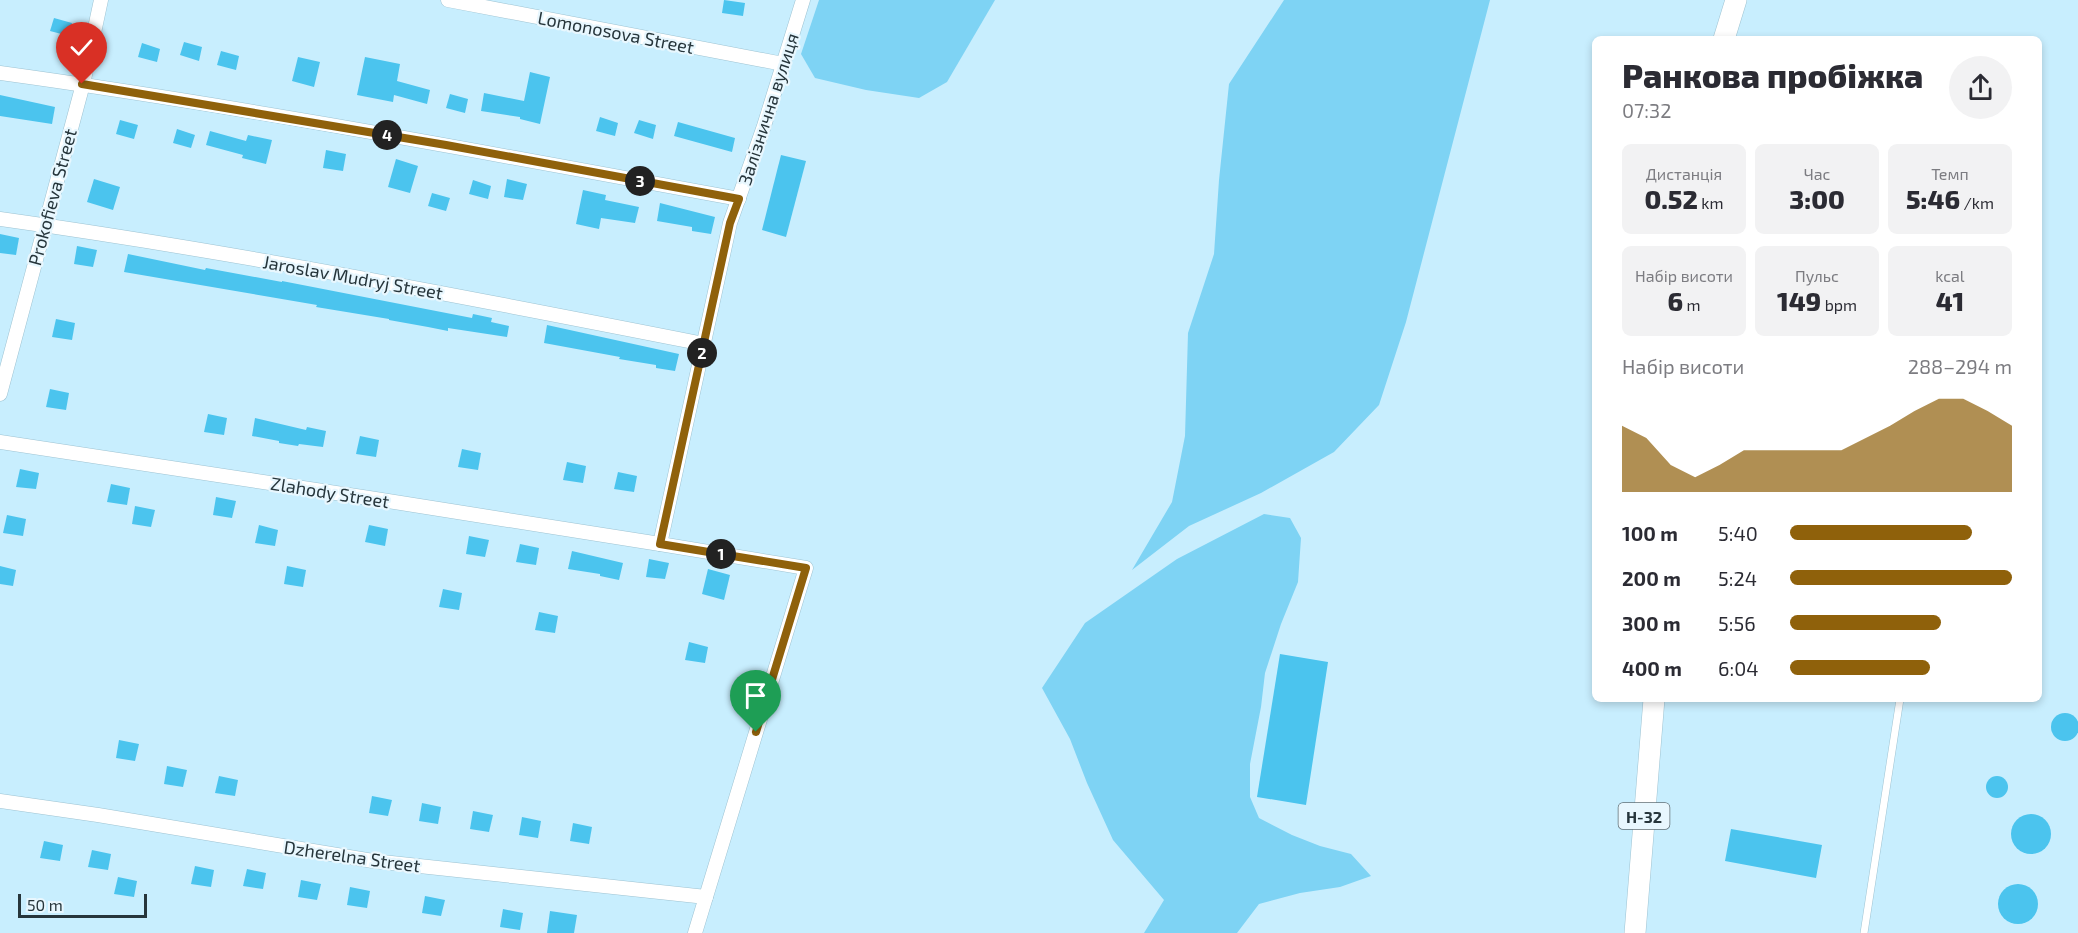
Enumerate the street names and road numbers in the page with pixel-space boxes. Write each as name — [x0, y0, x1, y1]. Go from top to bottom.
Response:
street label: Lomonosova Street — [536, 6, 696, 58]
street label: Залізнична вулиця — [733, 30, 803, 188]
street label: Prokofieva Street — [23, 126, 81, 268]
street label: Jaroslav Mudryj Street — [261, 250, 445, 304]
street label: Zlahody Street — [269, 472, 391, 512]
road number: Н-32 — [1618, 803, 1670, 829]
street label: Dzherelna Street — [282, 836, 422, 876]

